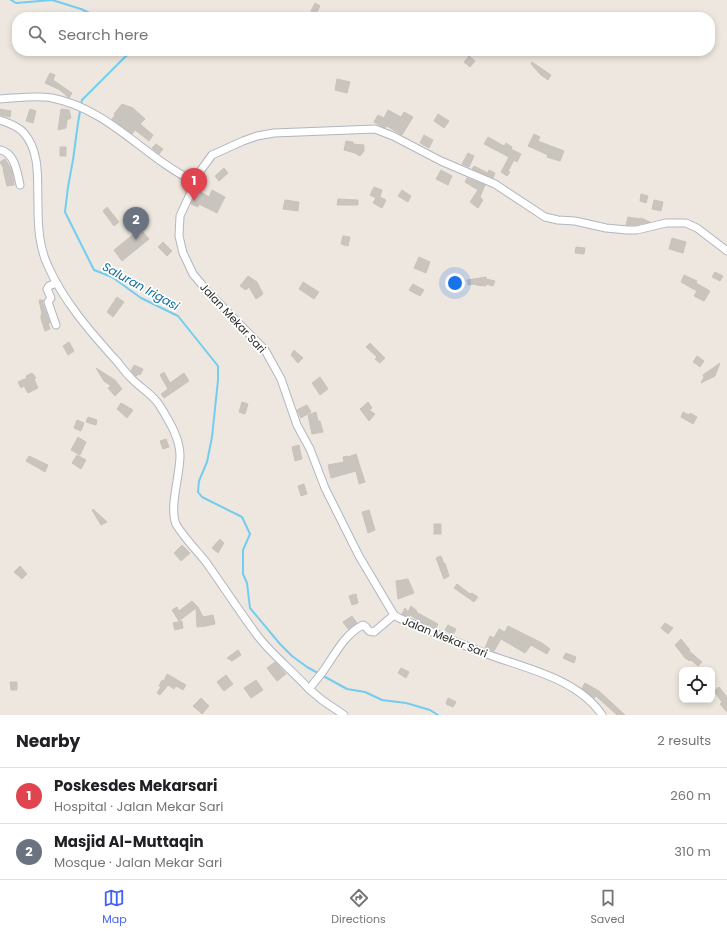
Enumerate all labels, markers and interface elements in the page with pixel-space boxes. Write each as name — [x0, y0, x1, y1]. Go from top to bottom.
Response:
search box — [12, 12, 715, 56]
icon: search — [26, 23, 48, 45]
text: Search here — [58, 24, 148, 45]
pin: 1 — [181, 168, 207, 201]
pin: 2 — [123, 207, 149, 240]
water label: Saluran Irigasi — [100, 258, 183, 315]
your location — [445, 273, 465, 293]
street label: Jalan Mekar Sari — [196, 279, 270, 357]
street label: Jalan Mekar Sari — [400, 613, 490, 661]
map controls — [679, 667, 715, 703]
button: locate — [679, 667, 715, 703]
text: Nearby — [16, 729, 80, 753]
text: 2 results — [657, 731, 711, 750]
text: Poskesdes Mekarsari — [54, 775, 217, 796]
text: 1 — [27, 786, 31, 805]
text: 260 m — [670, 786, 711, 805]
text: Hospital · Jalan Mekar Sari — [54, 797, 223, 816]
text: Masjid Al-Muttaqin — [54, 831, 204, 852]
text: 2 — [25, 842, 33, 861]
text: 310 m — [674, 842, 711, 861]
text: Mosque · Jalan Mekar Sari — [54, 853, 222, 872]
tab: Map — [102, 887, 127, 928]
tab: Directions — [331, 887, 386, 928]
tab: Saved — [590, 887, 625, 928]

